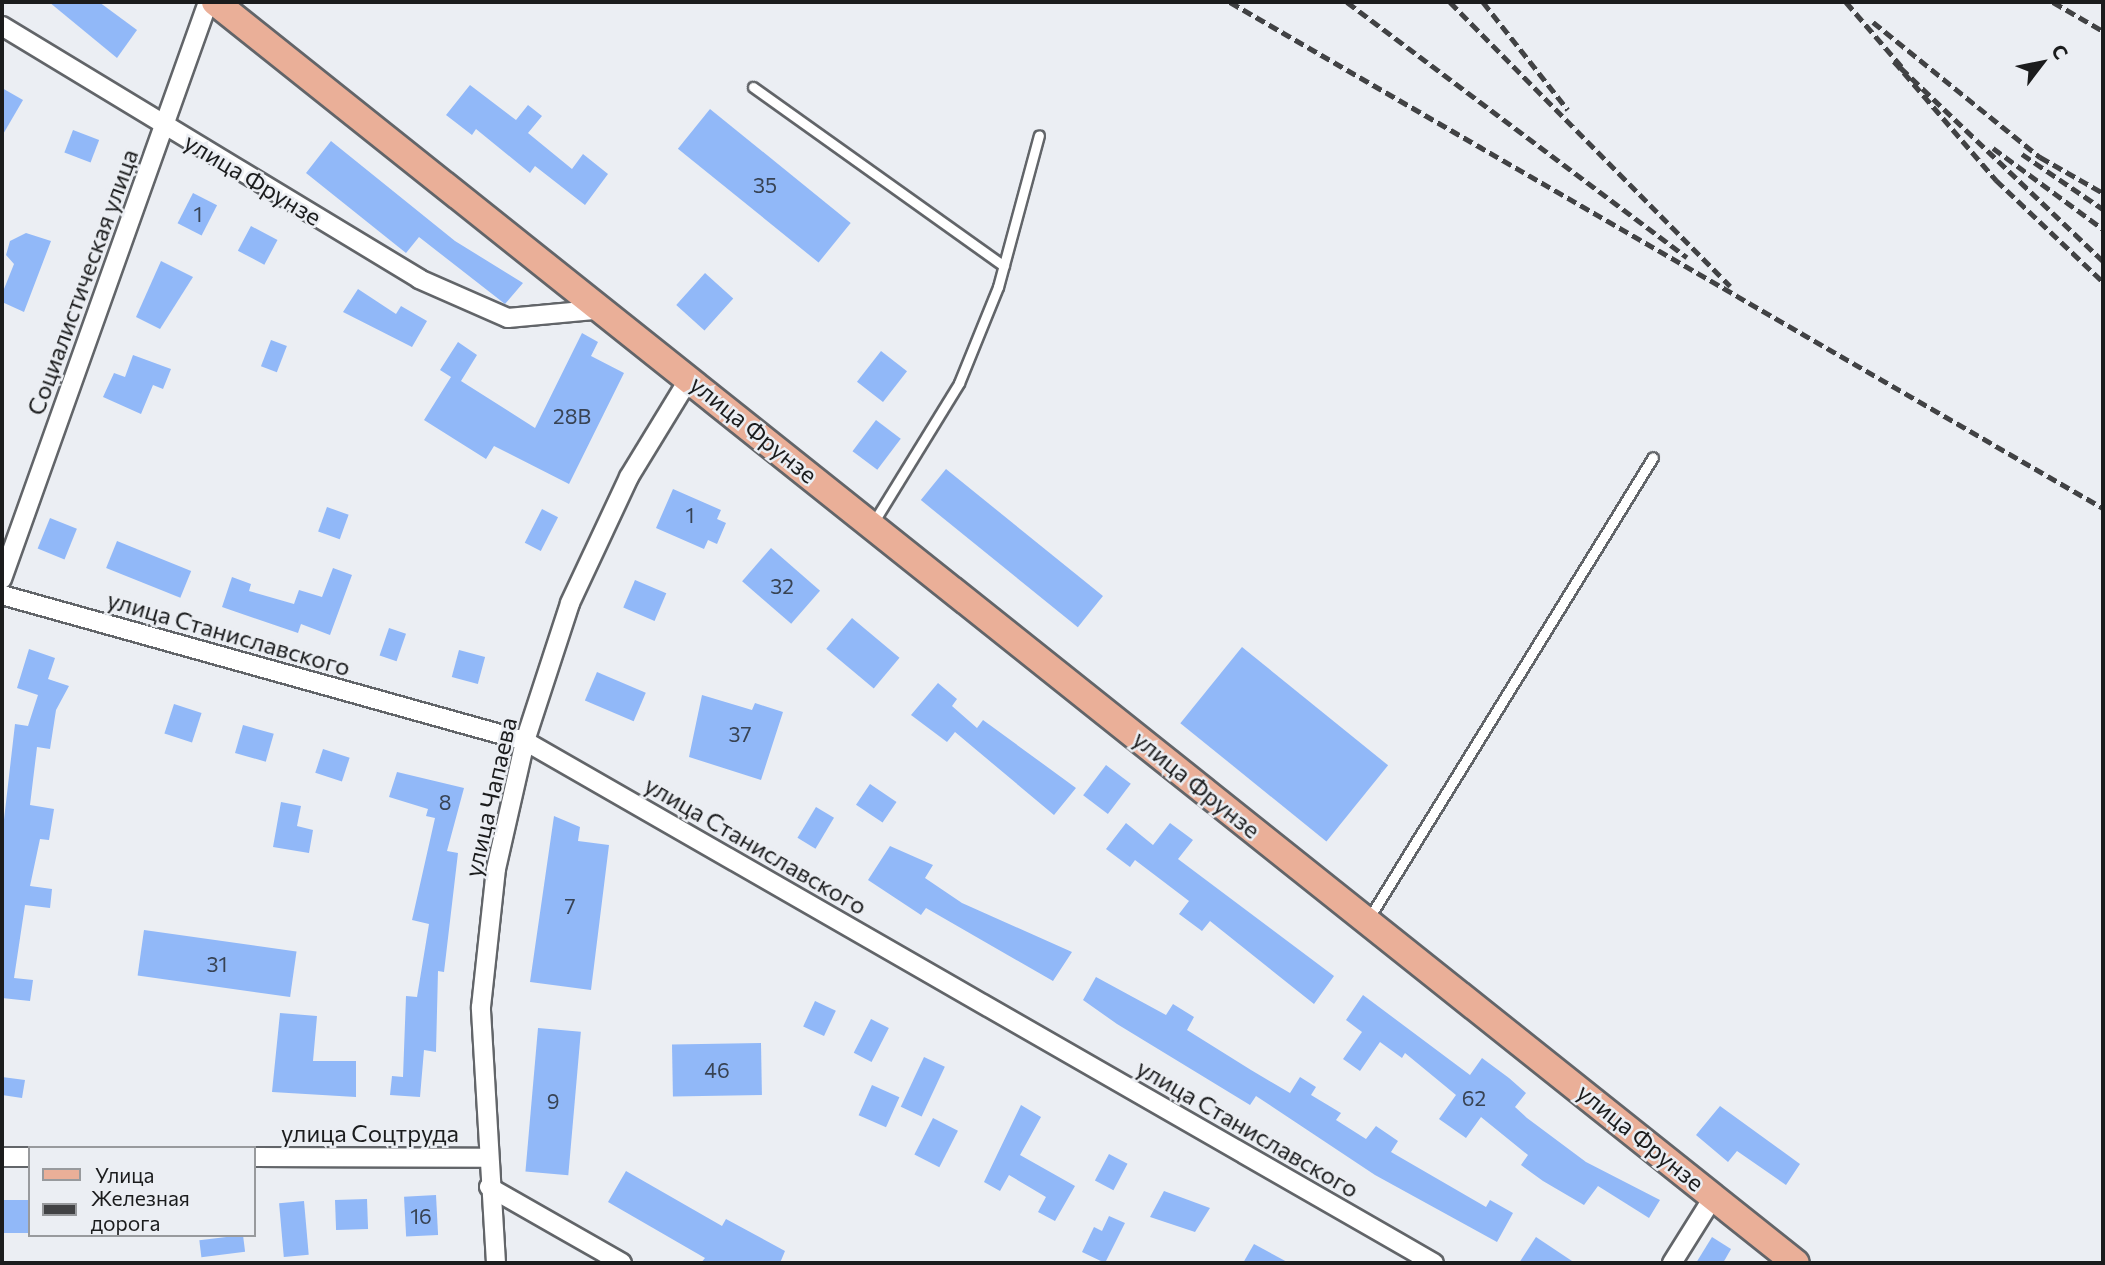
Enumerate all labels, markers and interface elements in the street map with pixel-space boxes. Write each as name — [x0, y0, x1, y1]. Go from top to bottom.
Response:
north arrow — [2007, 28, 2077, 98]
text: С — [2047, 40, 2073, 63]
street label: улица Фрунзе — [179, 127, 327, 231]
street label: Социалистическая улица — [20, 145, 144, 419]
house number: 35 — [753, 172, 777, 198]
house number: 1 — [194, 201, 202, 227]
street label: улица Фрунзе — [685, 369, 823, 489]
house number: 28В — [553, 403, 591, 429]
house number: 1 — [686, 502, 694, 528]
house number: 32 — [770, 573, 794, 599]
street label: улица Станиславского — [104, 584, 354, 682]
street label: улица Чапаева — [458, 714, 522, 880]
house number: 37 — [729, 721, 751, 747]
street label: улица Фрунзе — [1128, 724, 1266, 844]
street label: улица Станиславского — [640, 770, 872, 920]
house number: 8 — [439, 789, 451, 815]
house number: 7 — [564, 893, 576, 919]
house number: 31 — [207, 951, 227, 977]
street label: улица Станиславского — [1132, 1053, 1364, 1203]
house number: 46 — [704, 1057, 730, 1083]
street label: улица Фрунзе — [1572, 1077, 1710, 1197]
house number: 62 — [1462, 1085, 1486, 1111]
house number: 9 — [547, 1088, 559, 1114]
street label: улица Соцтруда — [281, 1119, 459, 1147]
legend — [28, 1146, 256, 1237]
text: Улица — [95, 1162, 154, 1187]
text: Железная дорога — [91, 1185, 190, 1235]
house number: 16 — [410, 1203, 432, 1229]

